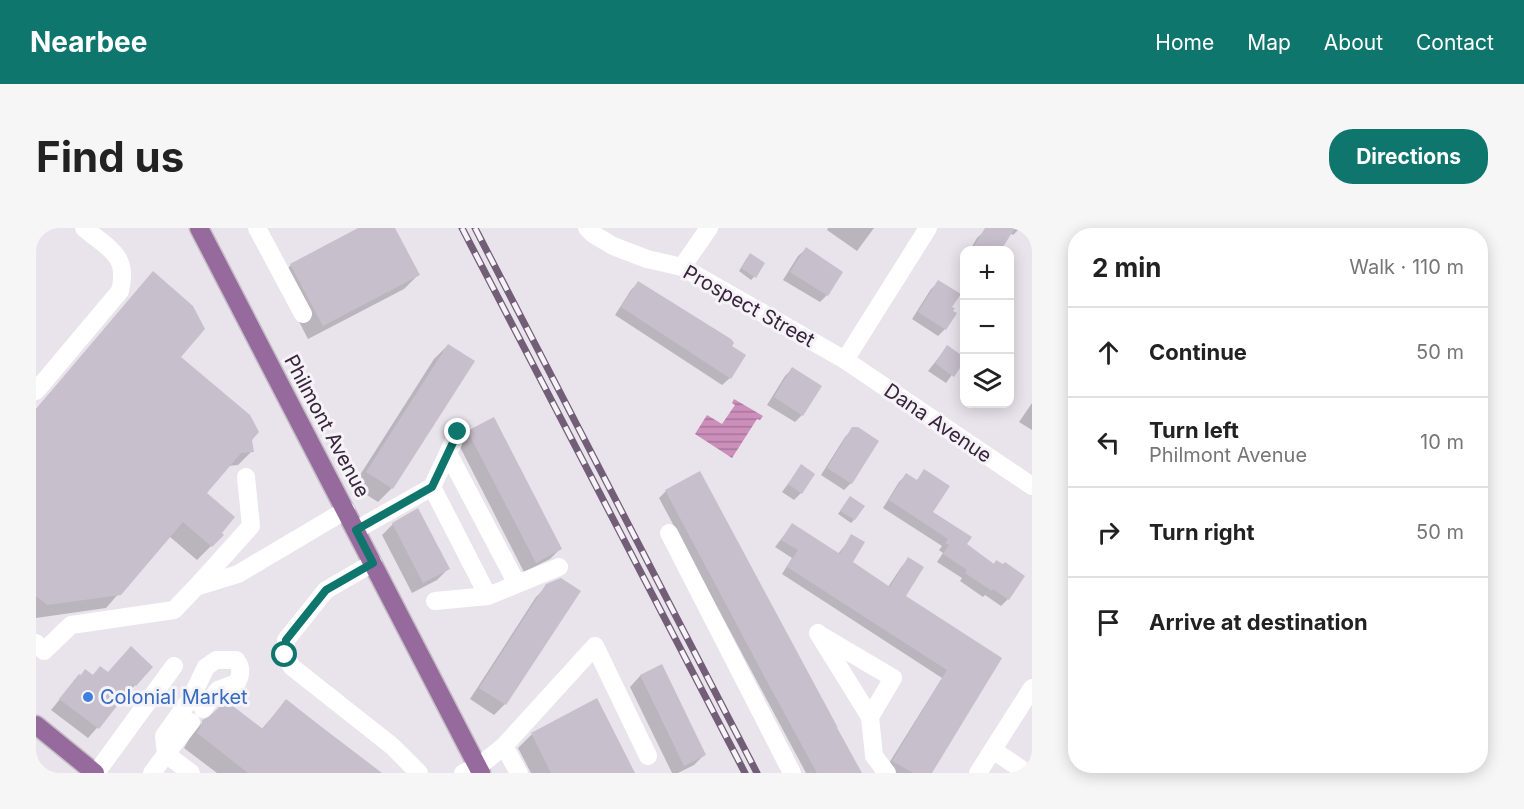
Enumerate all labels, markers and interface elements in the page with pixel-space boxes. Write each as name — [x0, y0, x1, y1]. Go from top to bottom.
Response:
text: Nearbee — [30, 25, 147, 59]
text: Home — [1155, 30, 1214, 55]
text: Map — [1247, 30, 1291, 55]
text: About — [1324, 30, 1383, 55]
text: Contact — [1416, 30, 1494, 55]
button: Directions — [1329, 129, 1488, 184]
text: Find us — [36, 131, 184, 182]
map controls — [960, 246, 1014, 408]
button: + — [960, 246, 1014, 300]
text: 2 min — [1092, 252, 1162, 283]
text: Walk · 110 m — [1349, 255, 1464, 279]
street label: Prospect Street — [679, 260, 819, 352]
button: − — [960, 300, 1014, 354]
icon: ahead — [1092, 336, 1125, 369]
text: Continue — [1149, 339, 1247, 365]
text: 50 m — [1416, 340, 1464, 364]
street label: Philmont Avenue — [279, 351, 375, 501]
button: layers — [960, 354, 1014, 408]
street label: Dana Avenue — [880, 378, 996, 468]
text: Turn left — [1149, 417, 1239, 443]
route end — [444, 418, 470, 444]
icon: left — [1092, 426, 1125, 459]
text: 10 m — [1420, 430, 1464, 454]
text: Philmont Avenue — [1149, 443, 1307, 467]
icon: right — [1092, 516, 1125, 549]
text: Turn right — [1149, 519, 1255, 545]
text: 50 m — [1416, 520, 1464, 544]
icon: arrive — [1092, 606, 1125, 639]
text: Arrive at destination — [1149, 609, 1368, 635]
route start — [271, 641, 297, 667]
place label: Colonial Market — [100, 685, 248, 709]
marker: Colonial Market — [81, 690, 95, 704]

